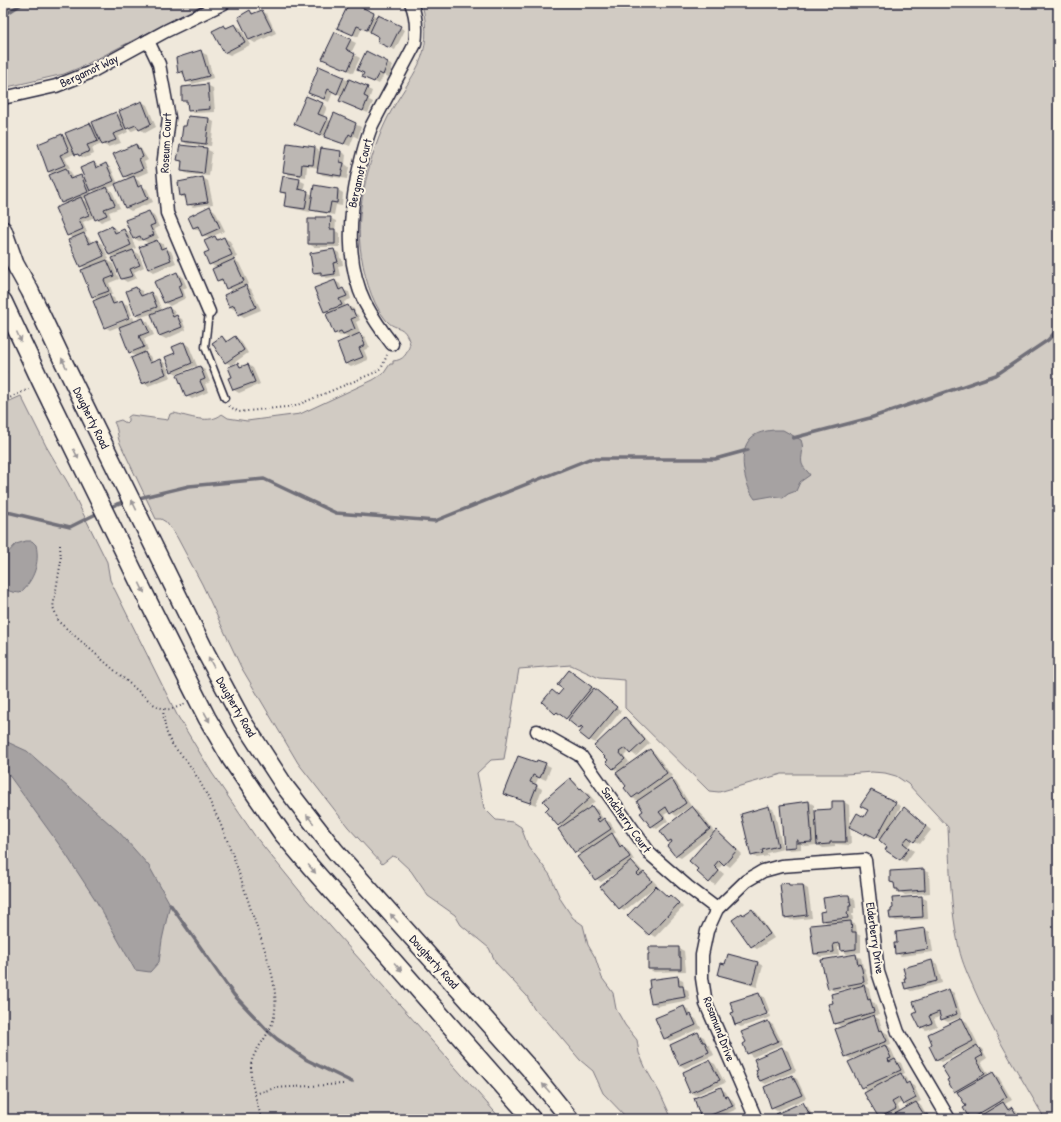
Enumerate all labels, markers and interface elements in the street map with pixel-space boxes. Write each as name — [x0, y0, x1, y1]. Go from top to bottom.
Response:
street label: Bergamot Way — [57, 50, 121, 91]
street label: Roseum Court — [155, 112, 176, 174]
street label: Bergamot Court — [343, 136, 376, 209]
one-way arrow — [16, 331, 22, 342]
one-way arrow — [61, 358, 67, 369]
street label: Dougherty Road — [69, 384, 114, 452]
one-way arrow — [73, 448, 79, 459]
one-way arrow — [131, 500, 137, 511]
one-way arrow — [138, 583, 145, 594]
one-way arrow — [207, 656, 214, 668]
street label: Dougherty Road — [212, 674, 261, 740]
one-way arrow — [203, 711, 210, 723]
street label: Sandcherry Court — [597, 783, 656, 857]
one-way arrow — [306, 813, 315, 824]
one-way arrow — [308, 864, 317, 875]
street label: Elderberry Drive — [862, 901, 889, 975]
one-way arrow — [390, 913, 399, 923]
street label: Dougherty Road — [406, 931, 463, 992]
one-way arrow — [394, 962, 403, 972]
street label: Rosamund Drive — [699, 994, 740, 1064]
one-way arrow — [541, 1083, 550, 1094]

